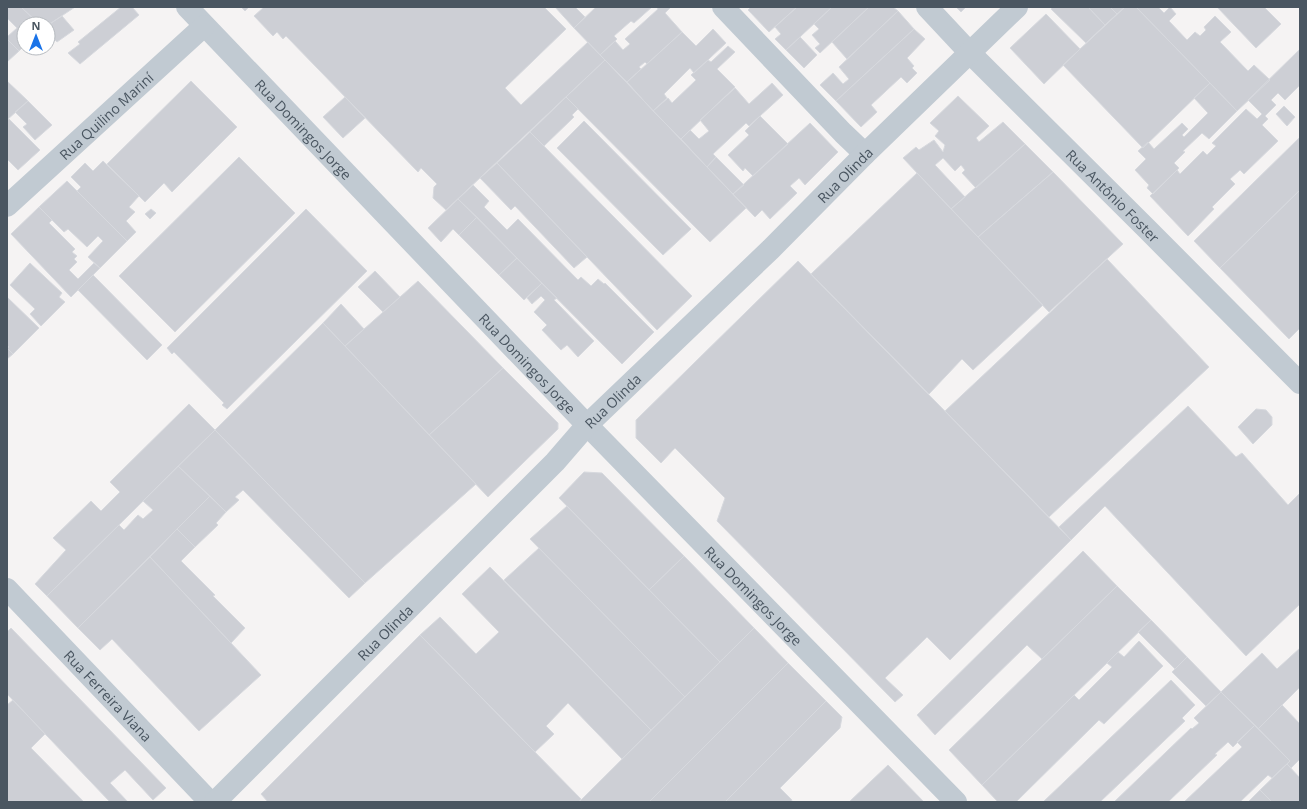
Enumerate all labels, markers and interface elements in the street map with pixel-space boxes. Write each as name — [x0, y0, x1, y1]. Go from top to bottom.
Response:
north arrow — [16, 16, 56, 56]
text: N — [32, 18, 40, 33]
street label: Rua Quilino Mariní — [55, 67, 157, 164]
street label: Rua Domingos Jorge — [251, 75, 356, 183]
street label: Rua Olinda — [813, 142, 876, 207]
street label: Rua Antônio Foster — [1062, 145, 1164, 246]
street label: Rua Domingos Jorge — [475, 309, 580, 418]
street label: Rua Olinda — [580, 369, 645, 432]
street label: Rua Domingos Jorge — [701, 542, 807, 649]
street label: Rua Olinda — [353, 600, 417, 664]
street label: Rua Ferreira Viana — [60, 645, 157, 745]

